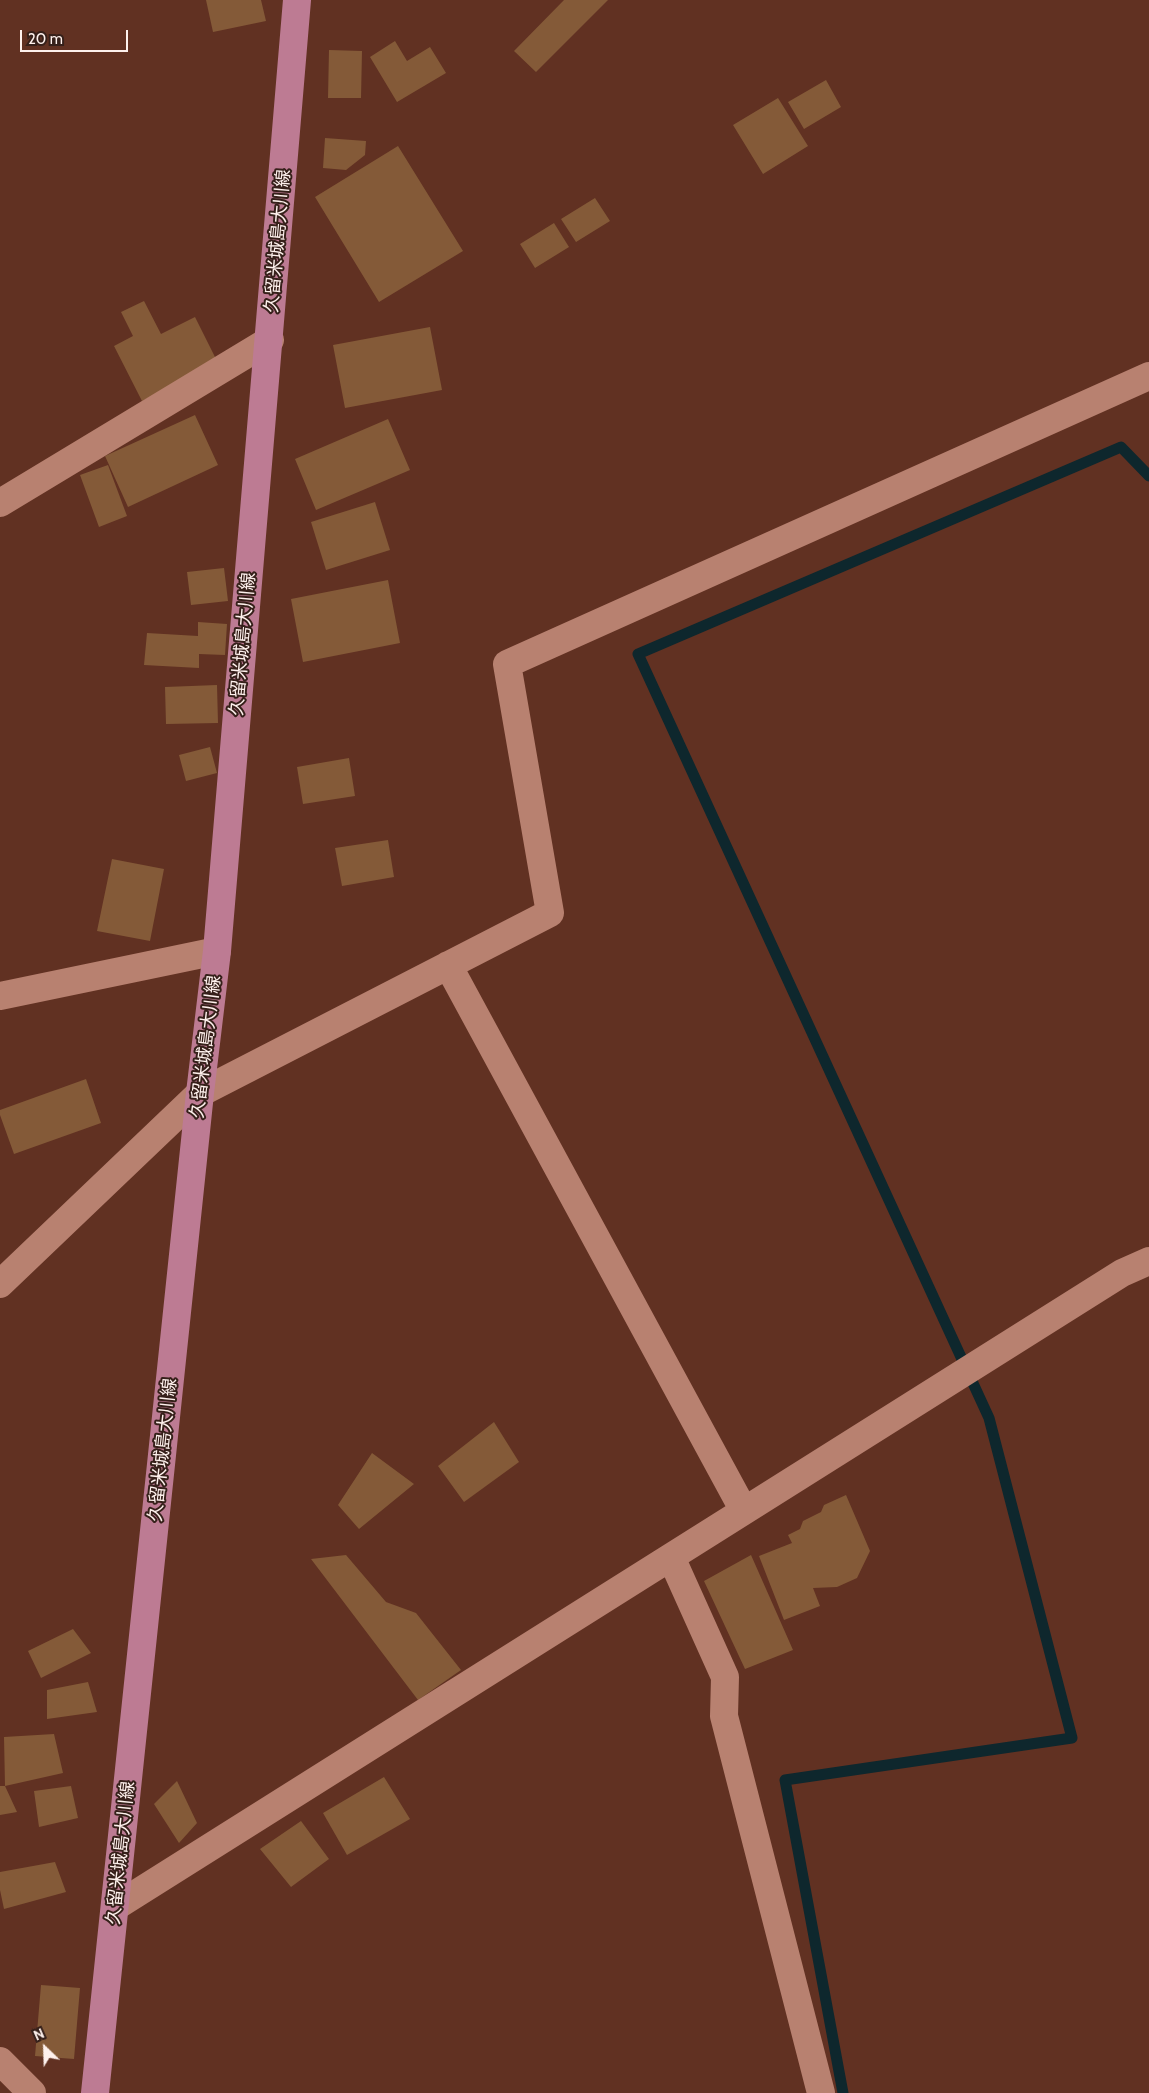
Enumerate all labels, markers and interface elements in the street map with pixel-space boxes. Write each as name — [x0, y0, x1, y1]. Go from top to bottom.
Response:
scale bar — [22, 20, 130, 52]
text: 20 m — [28, 30, 63, 48]
street label: 久留米城島大川線 — [261, 168, 295, 314]
street label: 久留米城島大川線 — [226, 571, 260, 717]
street label: 久留米城島大川線 — [187, 974, 225, 1120]
street label: 久留米城島大川線 — [145, 1377, 181, 1523]
street label: 久留米城島大川線 — [103, 1780, 139, 1926]
north arrow — [20, 2023, 70, 2073]
text: N — [31, 2024, 47, 2045]

